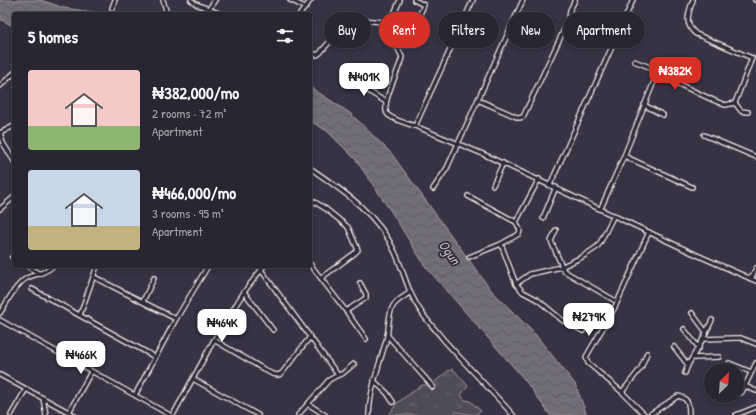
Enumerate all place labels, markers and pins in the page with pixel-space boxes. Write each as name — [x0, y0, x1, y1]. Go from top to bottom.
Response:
pin: ₦382K — [647, 57, 703, 91]
pin: ₦401K — [336, 63, 392, 97]
pin: ₦279K — [561, 303, 617, 337]
pin: ₦464K — [194, 309, 250, 343]
pin: ₦466K — [53, 341, 109, 375]

